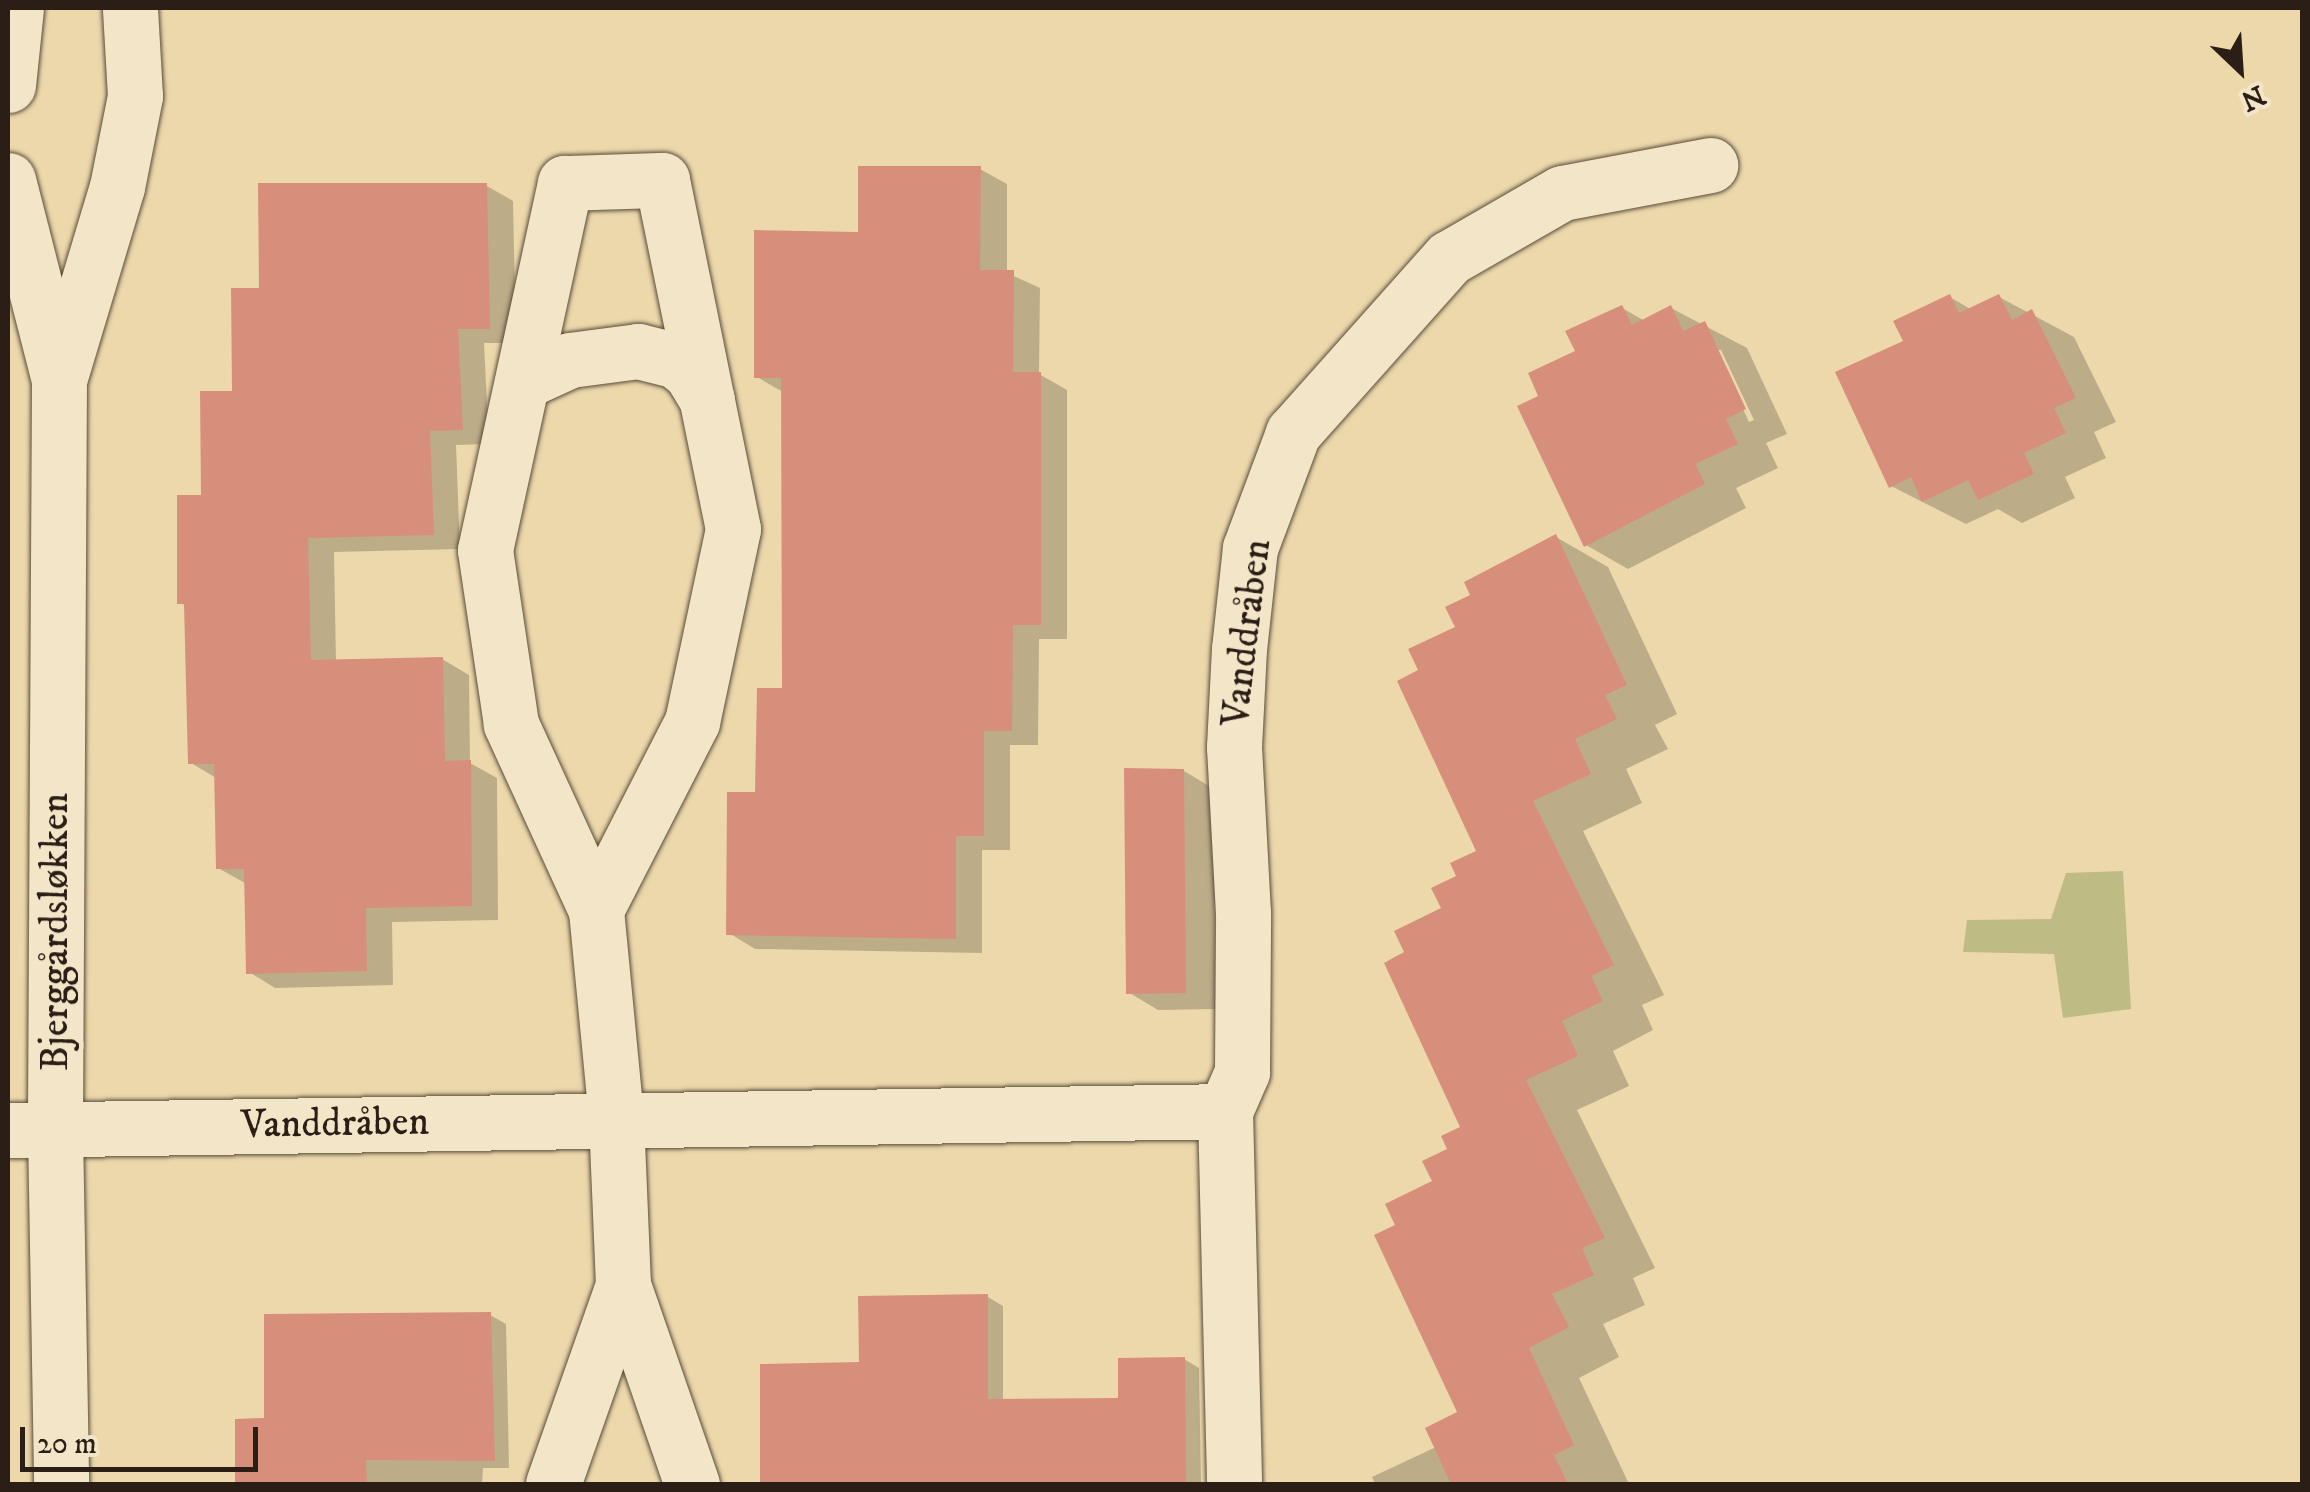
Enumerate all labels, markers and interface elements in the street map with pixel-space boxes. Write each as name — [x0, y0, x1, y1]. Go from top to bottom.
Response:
north arrow — [2190, 20, 2290, 120]
text: N — [2235, 77, 2271, 118]
street label: Vanddråben — [1212, 536, 1282, 730]
street label: Bjerggårdsløkken — [32, 793, 80, 1071]
street label: Vanddråben — [240, 1098, 430, 1150]
scale bar — [25, 1407, 262, 1469]
text: 20 m — [37, 1426, 97, 1463]

